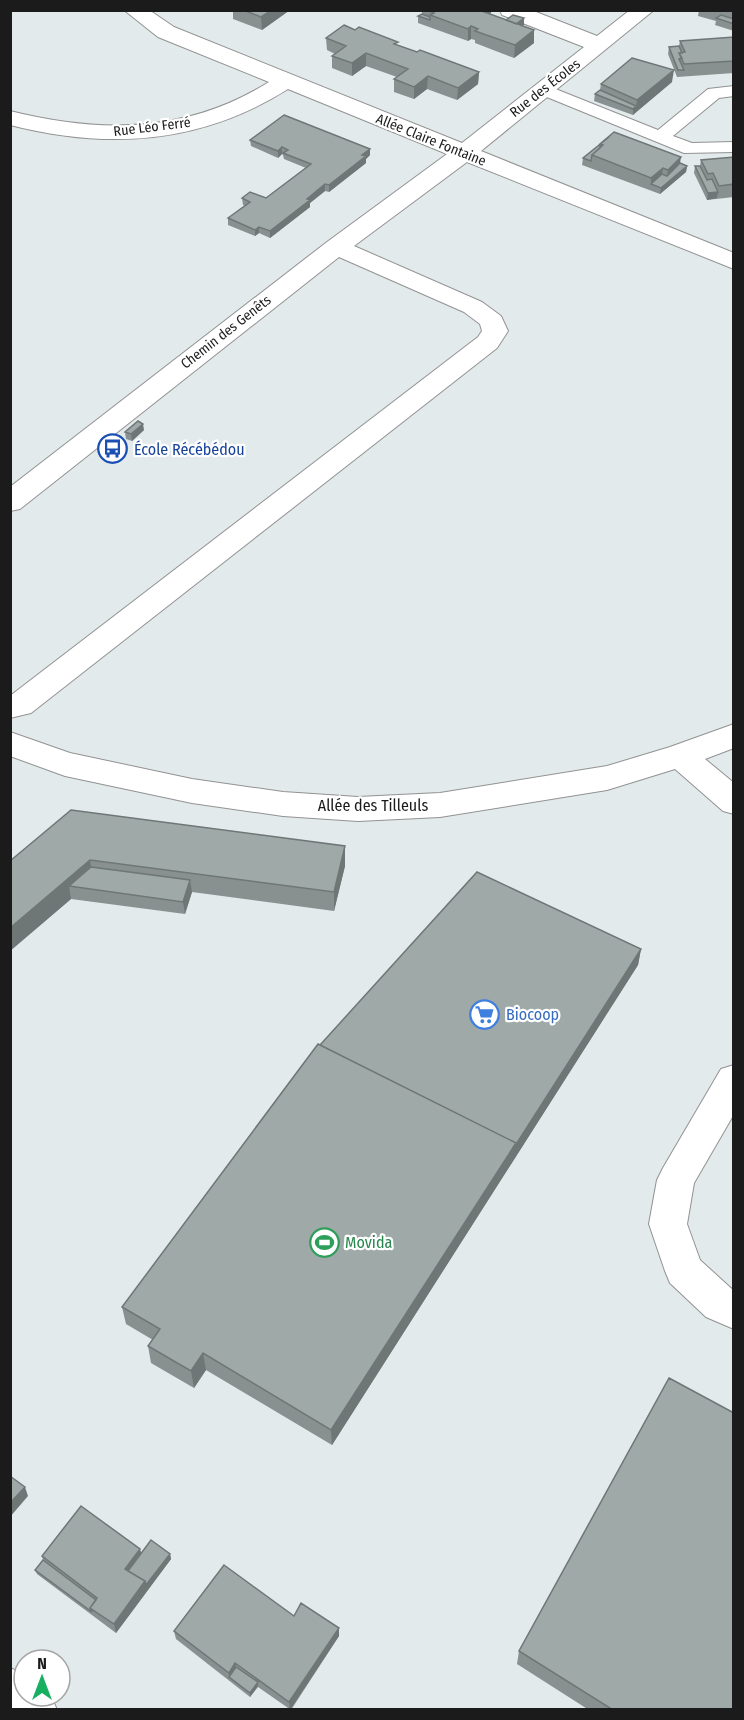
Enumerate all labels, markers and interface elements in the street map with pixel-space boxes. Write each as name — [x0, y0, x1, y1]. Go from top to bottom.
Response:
street label: Rue des Écoles — [506, 54, 584, 121]
street label: Allée Claire Fontaine — [374, 110, 489, 170]
street label: Rue Léo Ferré — [113, 114, 192, 140]
street label: Chemin des Genêts — [178, 292, 274, 372]
bus stop icon: École Récébédou — [97, 433, 129, 465]
place label: École Récébédou — [134, 440, 245, 459]
street label: Allée des Tilleuls — [318, 796, 428, 815]
supermarket icon: Biocoop — [469, 998, 501, 1030]
place label: Biocoop — [506, 1005, 559, 1024]
sports icon: Movida — [308, 1226, 340, 1258]
place label: Movida — [345, 1233, 392, 1252]
north arrow — [12, 1648, 72, 1708]
text: N — [37, 1654, 47, 1673]

